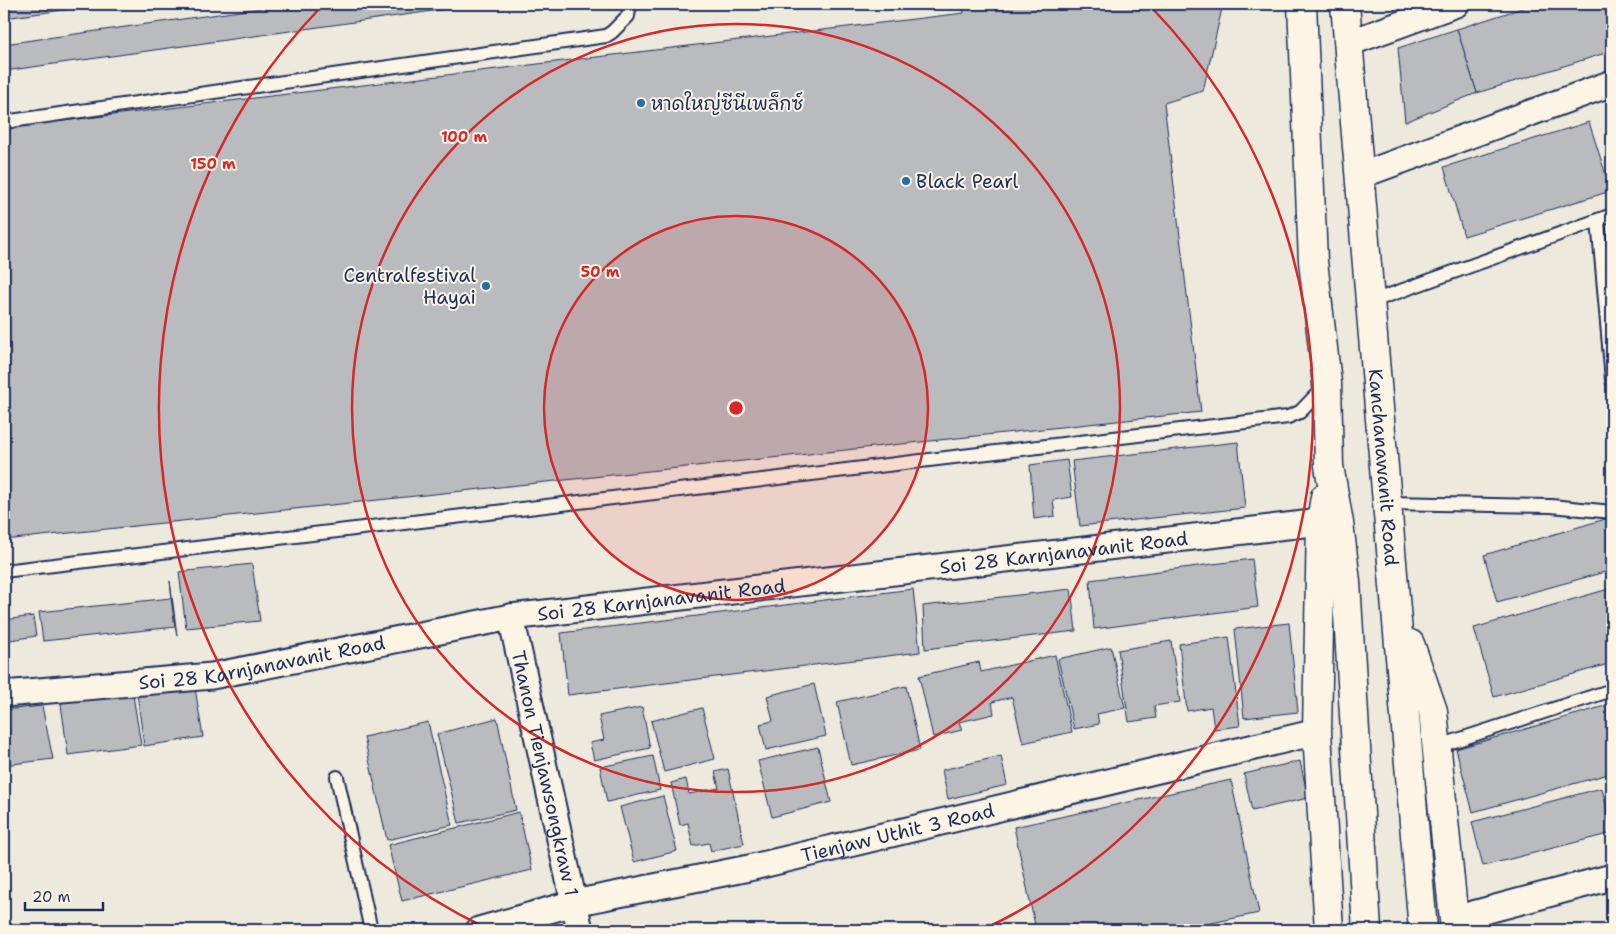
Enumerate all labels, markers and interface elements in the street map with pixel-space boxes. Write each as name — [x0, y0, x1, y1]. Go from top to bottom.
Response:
place label: หาดใหญ่ซีนีเพล็กซ์ — [651, 91, 803, 116]
marker: หาดใหญ่ซีนีเพล็กซ์ — [635, 97, 647, 109]
text: 100 m — [441, 127, 487, 147]
text: 150 m — [190, 154, 236, 174]
place label: Black Pearl — [916, 169, 1019, 194]
marker: Black Pearl — [900, 175, 912, 187]
text: 50 m — [581, 262, 620, 282]
place label: Centralfestival Hayai — [343, 263, 476, 310]
marker: Centralfestival Hayai — [480, 280, 492, 292]
street label: Kanchanawanit Road — [1363, 368, 1404, 567]
centre of rings — [727, 399, 745, 417]
street label: Soi 28 Karnjanavanit Road — [938, 526, 1189, 580]
street label: Soi 28 Karnjanavanit Road — [536, 573, 787, 627]
street label: Soi 28 Karnjanavanit Road — [138, 630, 387, 695]
street label: Thanon Tienjawsongkraw 1 — [506, 648, 584, 899]
street label: Tienjaw Uthit 3 Road — [799, 798, 997, 868]
scale bar — [25, 879, 102, 911]
text: 20 m — [32, 887, 71, 907]

